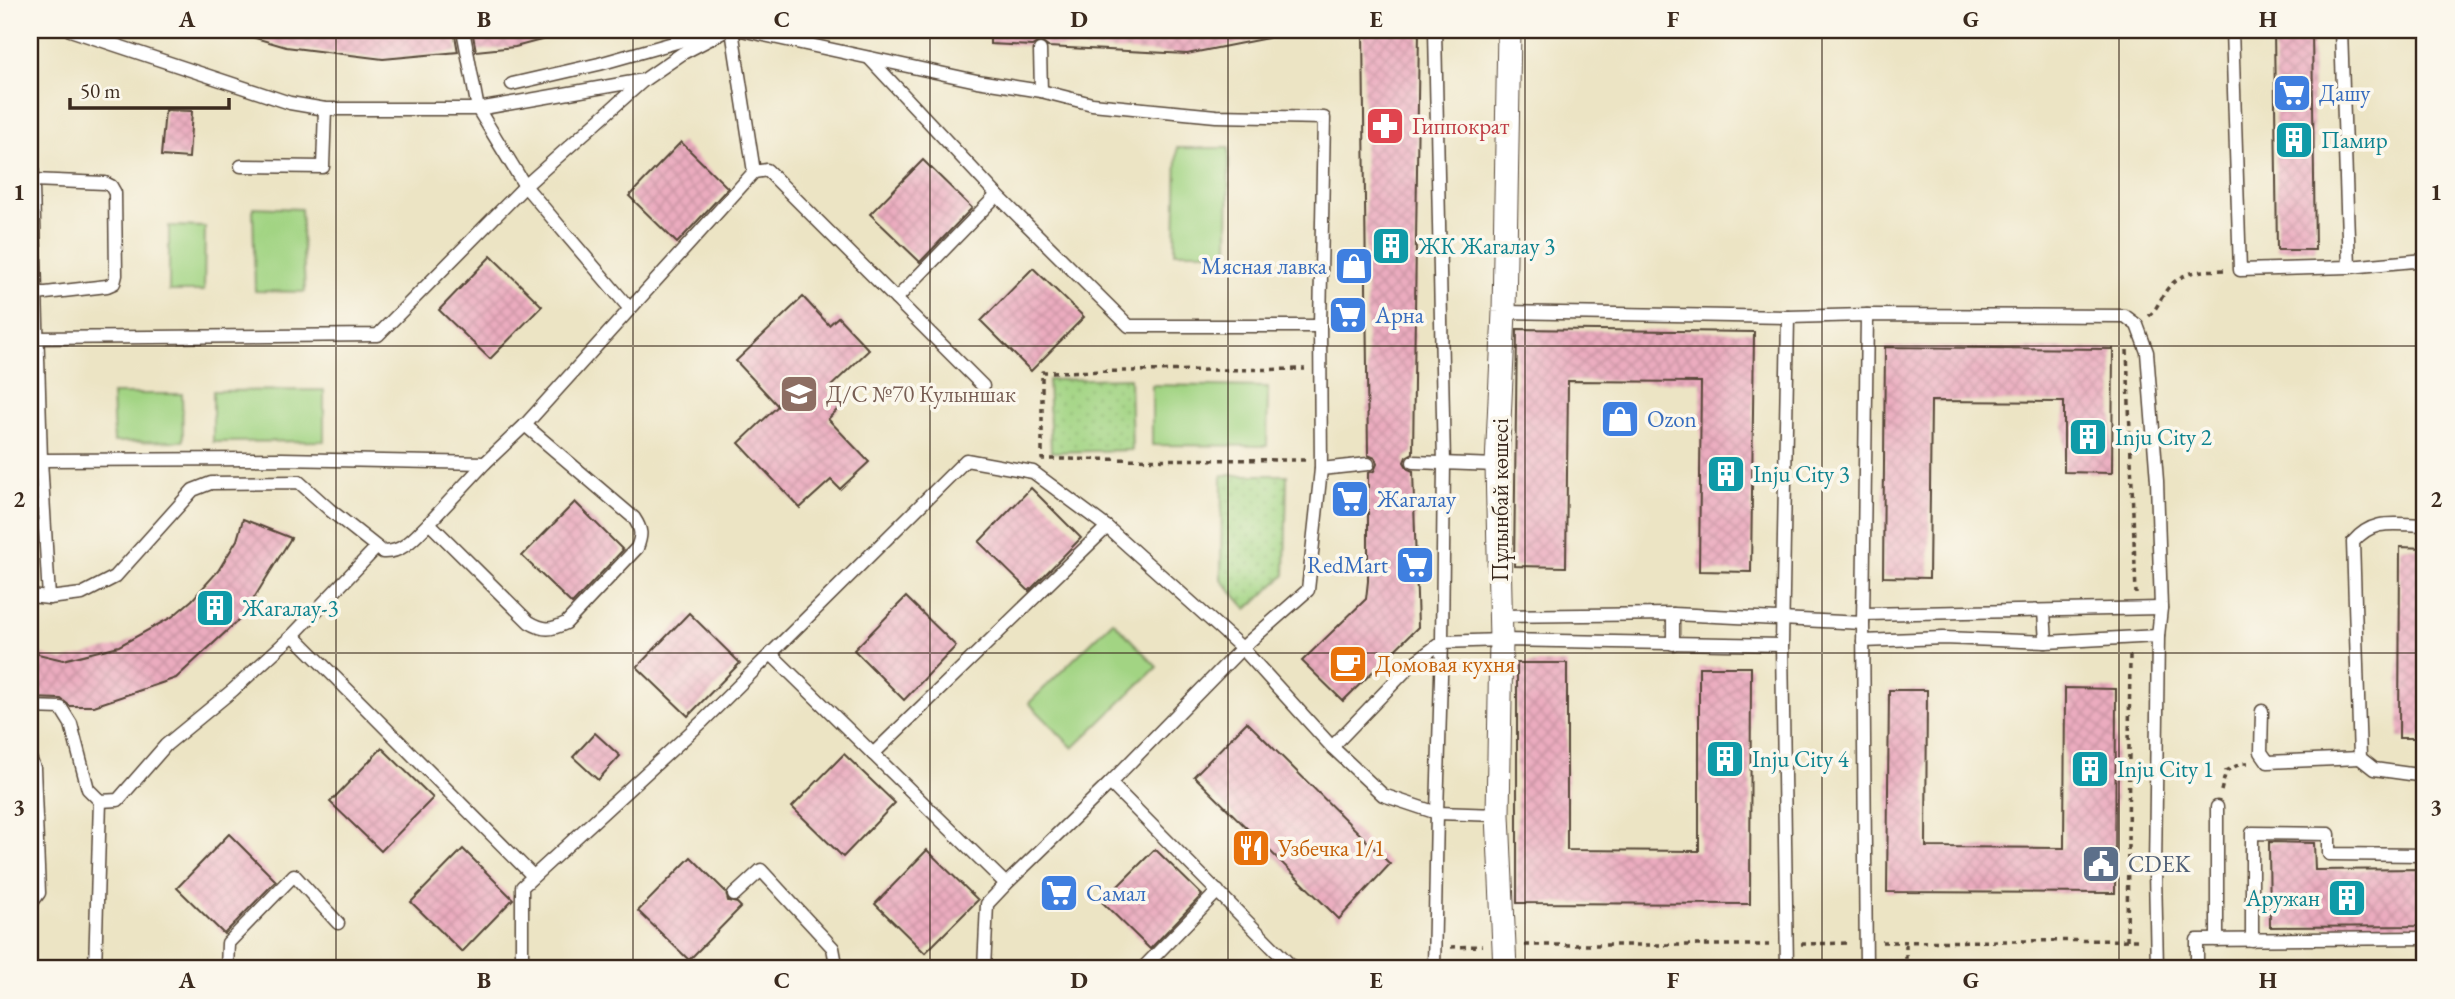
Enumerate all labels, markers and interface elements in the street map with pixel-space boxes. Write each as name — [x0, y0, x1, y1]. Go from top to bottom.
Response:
text: A — [178, 4, 196, 34]
text: B — [477, 4, 491, 34]
text: C — [774, 4, 790, 34]
text: D — [1070, 4, 1088, 34]
text: E — [1369, 4, 1383, 34]
text: F — [1667, 4, 1680, 34]
text: G — [1963, 4, 1979, 34]
text: H — [2259, 4, 2277, 34]
scale bar — [70, 66, 229, 110]
supermarket icon: Дашу — [2271, 72, 2313, 114]
text: 50 m — [80, 77, 121, 104]
place label: Дашу — [2319, 78, 2371, 108]
pharmacy icon: Гиппократ — [1364, 105, 1406, 147]
place label: Гиппократ — [1412, 111, 1510, 141]
building icon: Памир — [2273, 119, 2315, 161]
place label: Памир — [2321, 125, 2388, 155]
text: 1 — [13, 177, 25, 207]
text: 1 — [2430, 177, 2442, 207]
building icon: ЖК Жагалау 3 — [1370, 225, 1412, 267]
place label: ЖК Жагалау 3 — [1417, 231, 1555, 261]
shop icon: Мясная лавка — [1333, 245, 1375, 287]
place label: Мясная лавка — [1201, 251, 1328, 281]
supermarket icon: Арна — [1327, 294, 1369, 336]
place label: Арна — [1374, 300, 1425, 330]
school or university icon: Д/С №70 Кулыншак — [778, 373, 820, 415]
place label: Д/С №70 Кулыншак — [826, 379, 1016, 409]
shop icon: Ozon — [1599, 398, 1641, 440]
place label: Ozon — [1647, 404, 1697, 434]
building icon: Inju City 2 — [2067, 416, 2109, 458]
street label: Пұлынбай көшесі — [1485, 418, 1515, 582]
place label: Inju City 2 — [2115, 422, 2212, 452]
building icon: Inju City 3 — [1705, 453, 1747, 495]
place label: Inju City 3 — [1753, 459, 1850, 489]
supermarket icon: Жагалау — [1329, 478, 1371, 520]
text: 2 — [13, 484, 25, 514]
place label: Жагалау — [1376, 484, 1457, 514]
text: 2 — [2430, 484, 2442, 514]
supermarket icon: RedMart — [1394, 544, 1436, 586]
place label: RedMart — [1307, 550, 1389, 580]
building icon: Жагалау-3 — [194, 587, 236, 629]
place label: Жагалау-3 — [241, 593, 339, 623]
cafe icon: Домовая кухня — [1327, 643, 1369, 685]
place label: Домовая кухня — [1375, 649, 1515, 679]
building icon: Inju City 4 — [1704, 738, 1746, 780]
place label: Inju City 4 — [1752, 744, 1850, 774]
building icon: Inju City 1 — [2069, 748, 2111, 790]
place label: Inju City 1 — [2117, 754, 2214, 784]
text: 3 — [13, 792, 25, 822]
text: 3 — [2430, 792, 2442, 822]
restaurant icon: Узбечка 1/1 — [1230, 827, 1272, 869]
place label: Узбечка 1/1 — [1277, 833, 1385, 863]
public building icon: CDEK — [2080, 843, 2122, 885]
place label: CDEK — [2128, 849, 2191, 879]
supermarket icon: Самал — [1038, 872, 1080, 914]
building icon: Аружан — [2326, 877, 2368, 919]
place label: Самал — [1086, 878, 1146, 908]
place label: Аружан — [2245, 883, 2320, 913]
text: A — [178, 965, 196, 995]
text: B — [477, 965, 491, 995]
text: C — [774, 965, 790, 995]
text: D — [1070, 965, 1088, 995]
text: E — [1369, 965, 1383, 995]
text: F — [1667, 965, 1680, 995]
text: G — [1963, 965, 1979, 995]
text: H — [2259, 965, 2277, 995]

